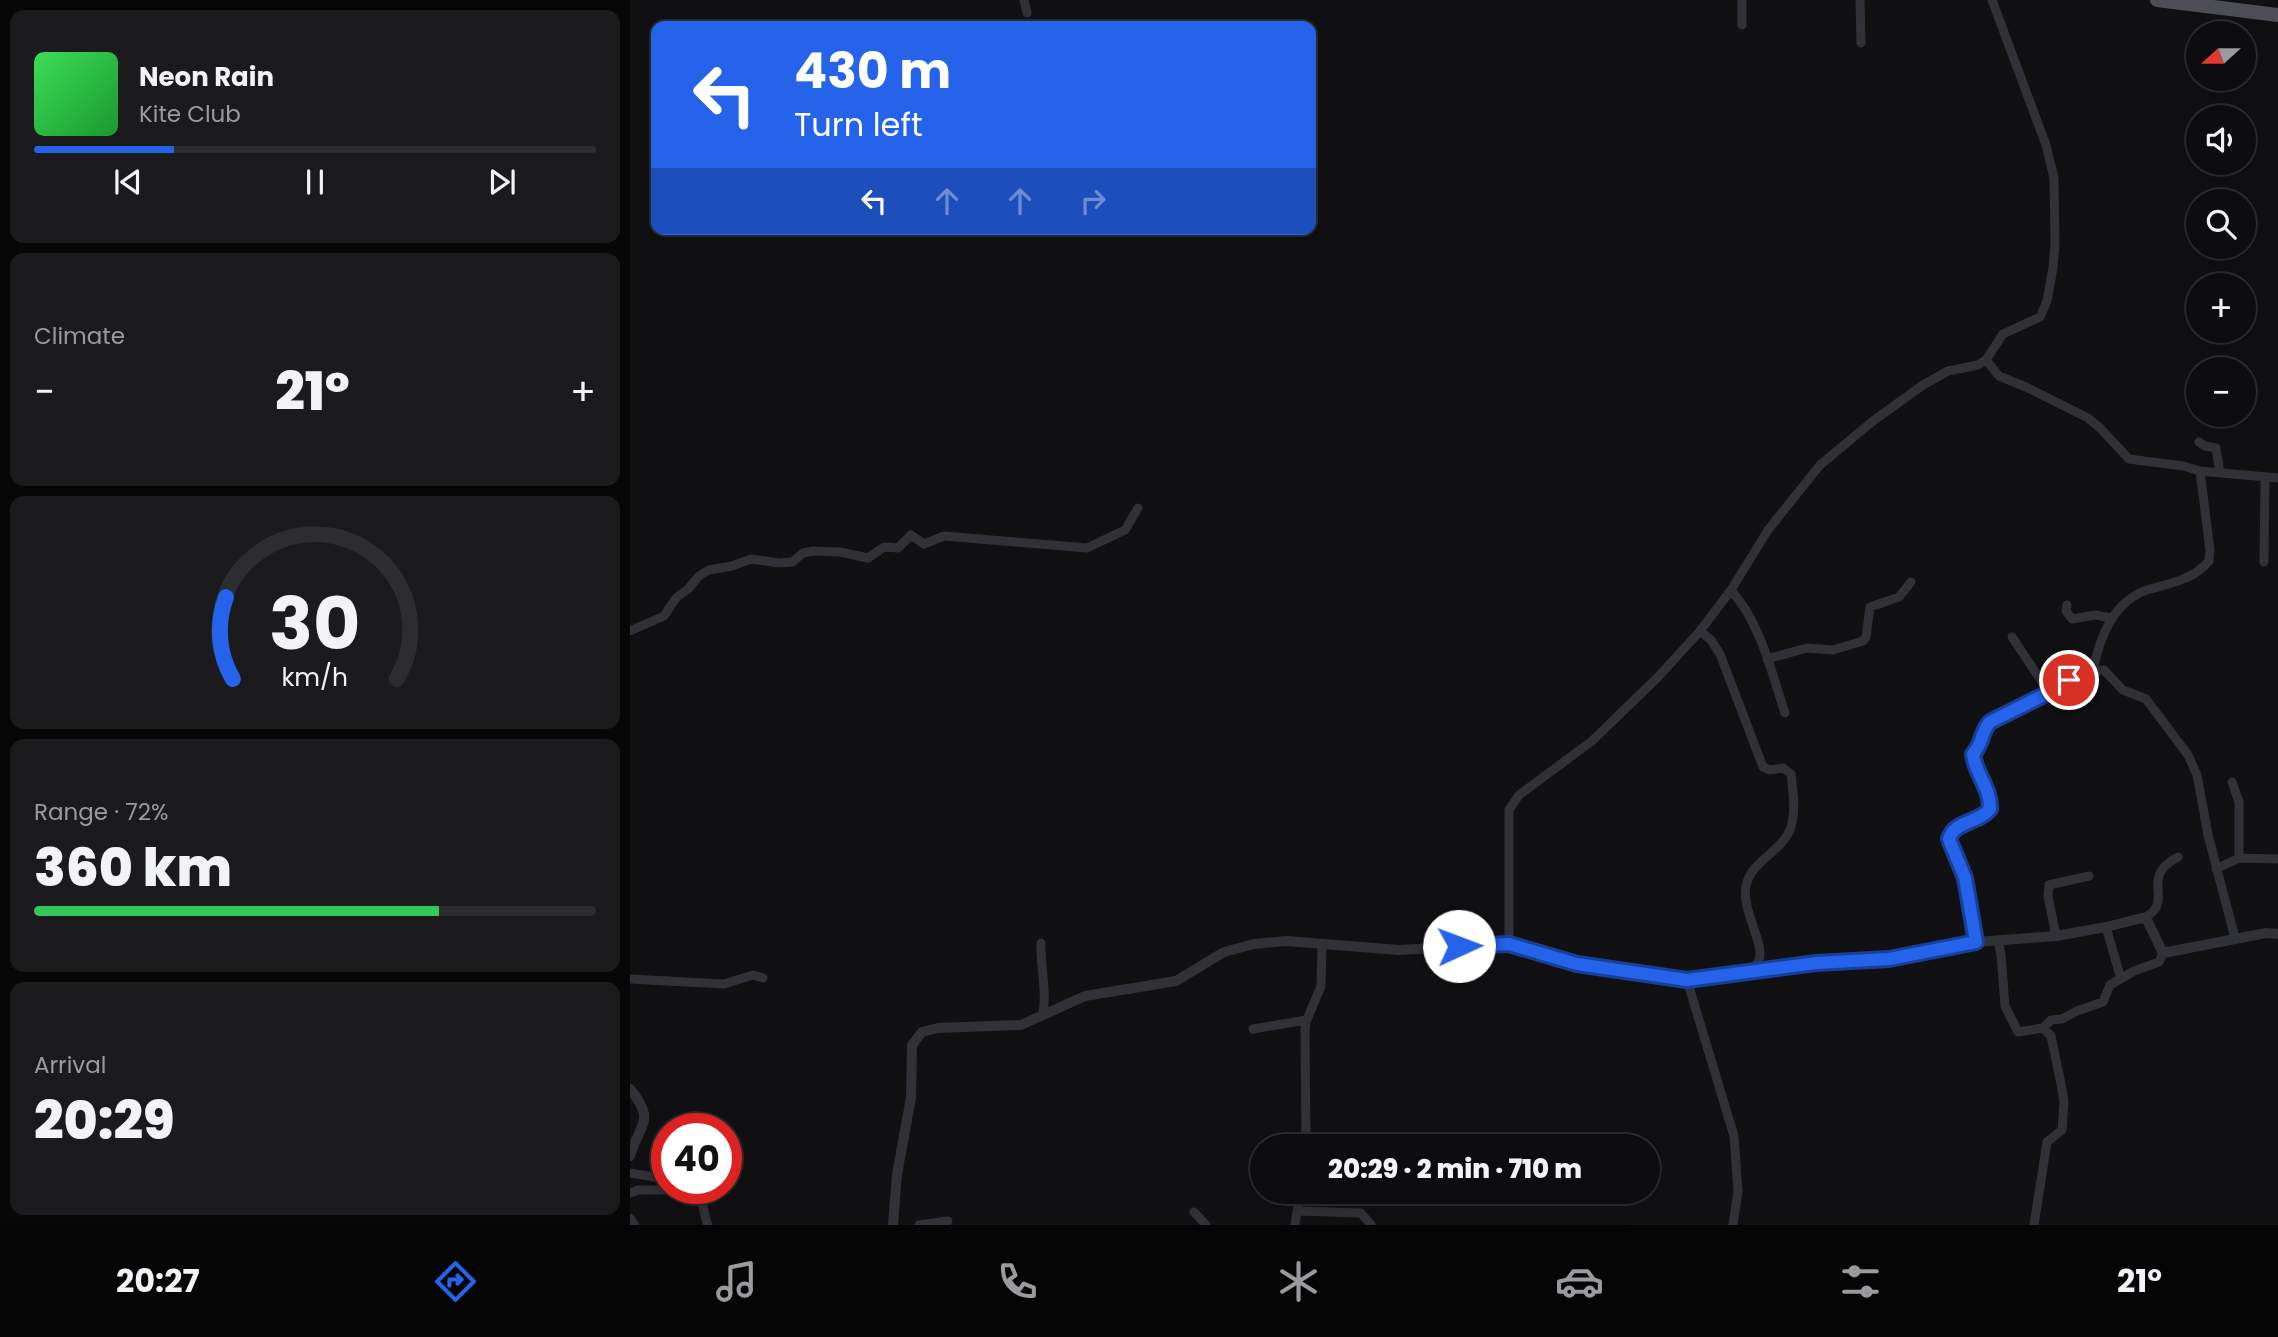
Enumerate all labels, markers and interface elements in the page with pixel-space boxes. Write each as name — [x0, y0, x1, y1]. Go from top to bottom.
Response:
north arrow — [2186, 21, 2256, 91]
map controls — [2186, 21, 2256, 427]
text: 430 m — [794, 37, 951, 105]
icon: left — [679, 49, 770, 140]
text: Neon Rain — [139, 59, 274, 95]
text: Kite Club — [139, 98, 241, 130]
text: Turn left — [794, 102, 923, 147]
button: sound — [2186, 105, 2256, 175]
icon: previous — [109, 163, 147, 201]
icon: pause — [296, 163, 334, 201]
icon: next — [483, 163, 521, 201]
icon: left — [855, 182, 893, 220]
icon: ahead — [928, 182, 966, 220]
icon: ahead — [1001, 182, 1039, 220]
icon: right — [1074, 182, 1112, 220]
button: search — [2186, 189, 2256, 259]
button: + — [2186, 273, 2256, 343]
text: Climate — [34, 320, 125, 352]
text: 21° — [275, 355, 350, 428]
button: − — [2186, 357, 2256, 427]
text: − — [34, 365, 55, 418]
text: + — [570, 365, 596, 418]
text: 30 — [269, 573, 361, 674]
pin — [2039, 650, 2099, 710]
text: km/h — [282, 659, 348, 694]
icon: arrive — [2050, 661, 2088, 699]
text: Range · 72% — [34, 796, 168, 828]
text: 360 km — [34, 831, 232, 904]
position arrow — [1422, 909, 1496, 983]
text: Arrival — [34, 1049, 106, 1081]
text: 20:29 — [34, 1084, 175, 1157]
speed limit sign: 40 — [651, 1113, 742, 1204]
text: 20:29 · 2 min · 710 m — [1328, 1151, 1582, 1187]
icon: directions — [431, 1257, 480, 1306]
icon: music — [712, 1257, 761, 1306]
icon: phone — [993, 1257, 1042, 1306]
icon: climate — [1274, 1257, 1323, 1306]
icon: car — [1555, 1257, 1604, 1306]
icon: filters — [1836, 1257, 1885, 1306]
text: 20:27 — [116, 1258, 200, 1303]
text: 21° — [2117, 1258, 2162, 1303]

